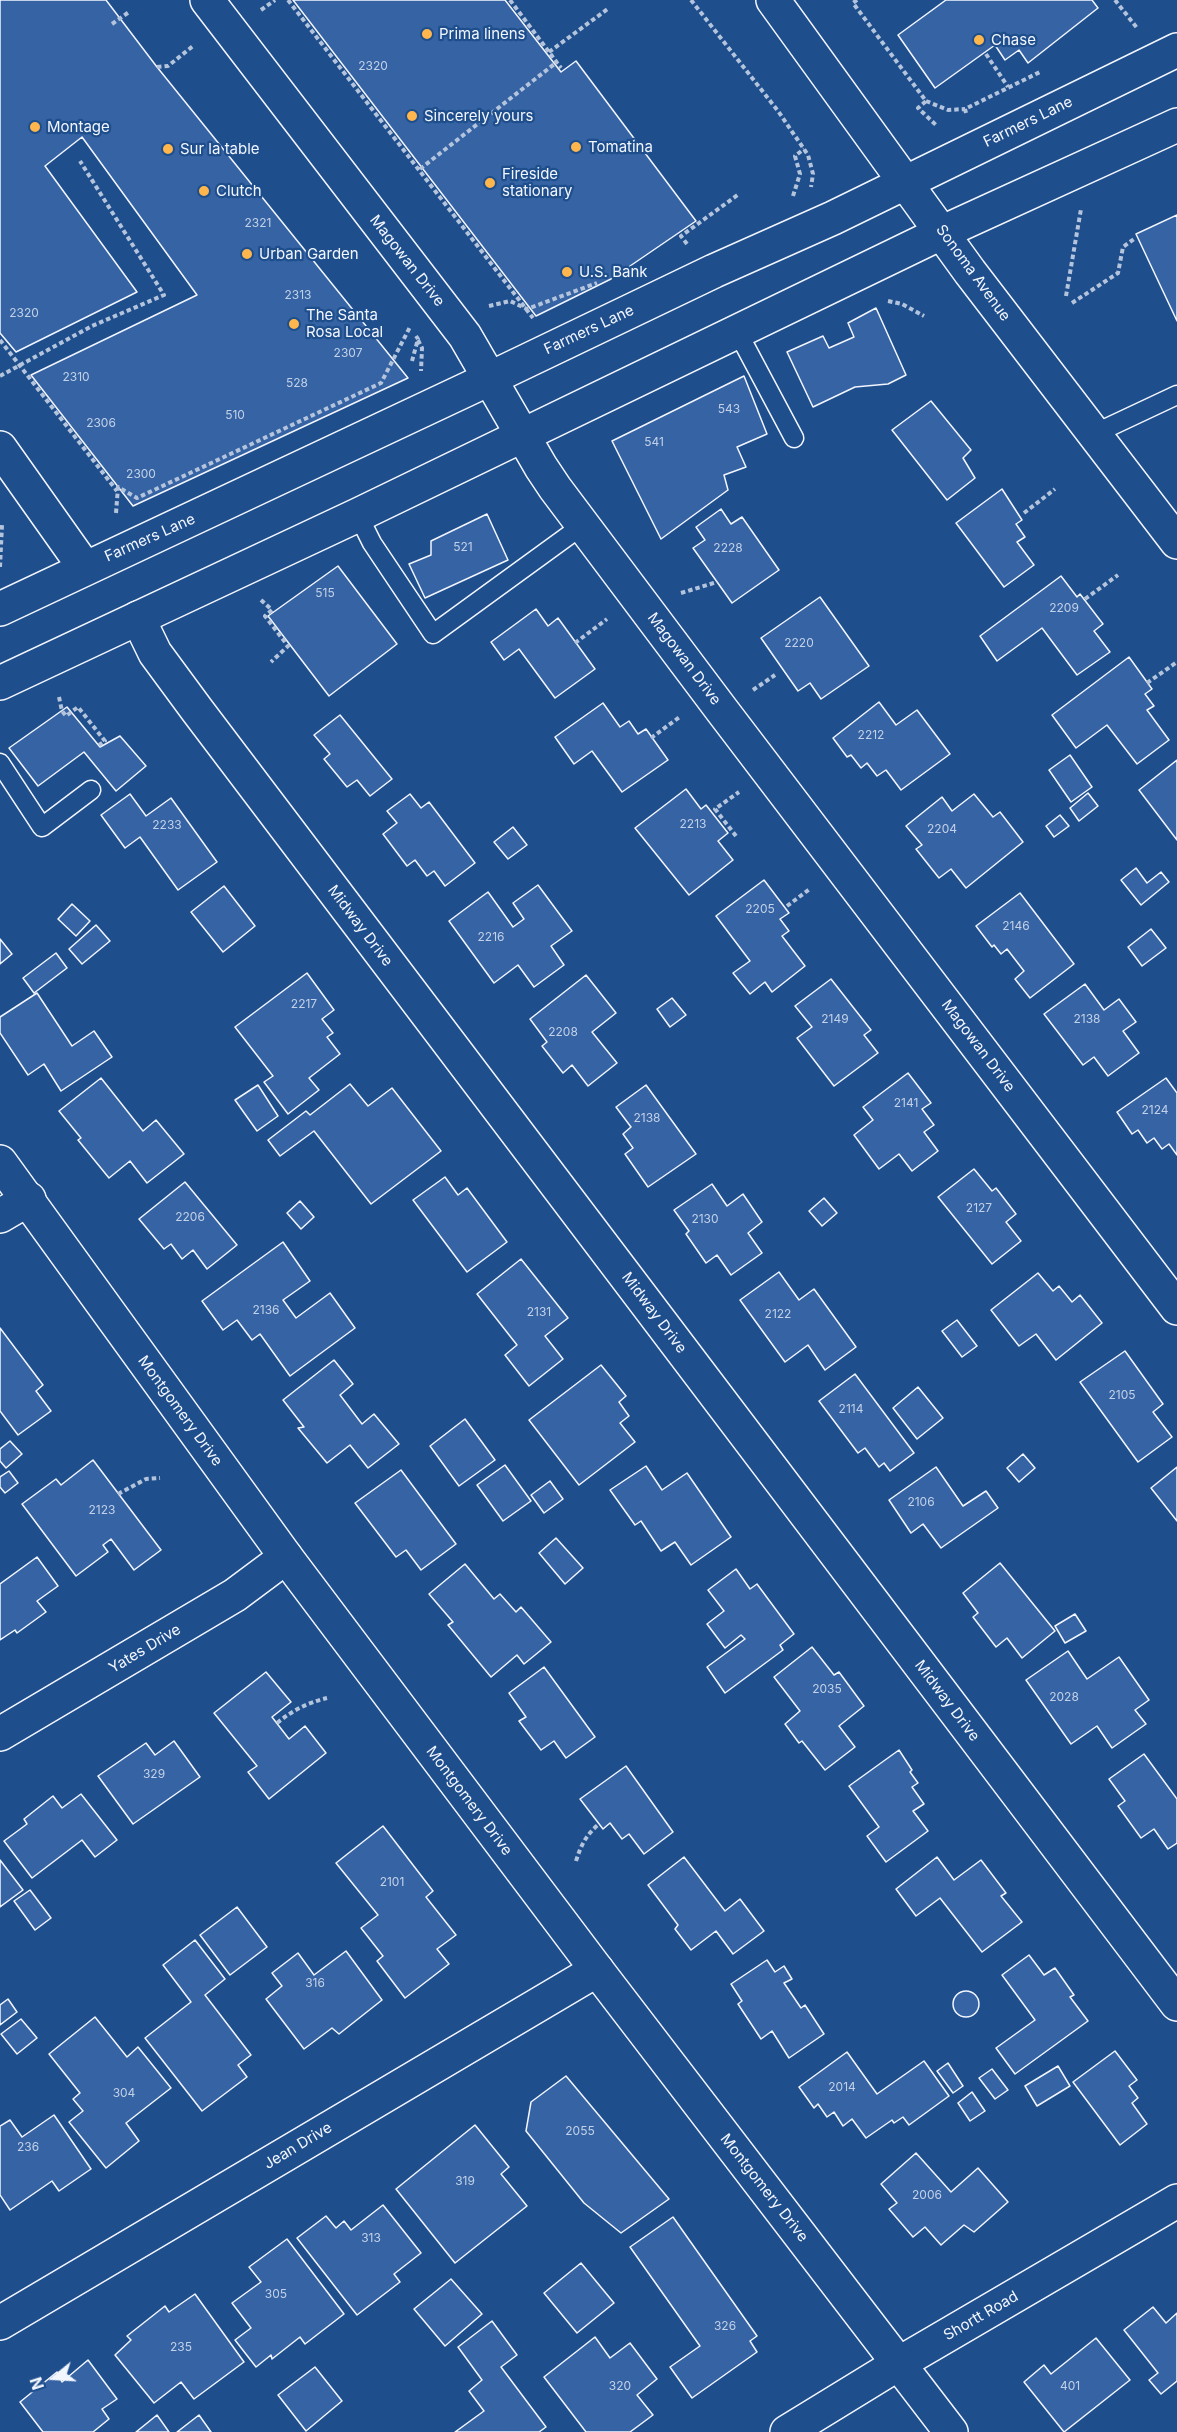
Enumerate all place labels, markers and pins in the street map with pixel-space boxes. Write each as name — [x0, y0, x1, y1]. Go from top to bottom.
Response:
place label: Prima linens — [439, 25, 526, 43]
marker: Prima linens — [420, 27, 434, 41]
place label: Chase — [991, 31, 1036, 49]
marker: Chase — [972, 33, 986, 47]
place label: Sincerely yours — [424, 107, 533, 125]
marker: Sincerely yours — [405, 109, 419, 123]
place label: Montage — [47, 118, 110, 136]
marker: Montage — [28, 120, 42, 134]
place label: Tomatina — [588, 138, 653, 156]
place label: Sur la table — [180, 140, 260, 158]
marker: Tomatina — [569, 140, 583, 154]
marker: Sur la table — [161, 142, 175, 156]
place label: Fireside stationary — [502, 165, 572, 200]
marker: Fireside stationary — [483, 176, 497, 190]
place label: Clutch — [216, 182, 262, 200]
marker: Clutch — [197, 184, 211, 198]
place label: Urban Garden — [259, 245, 359, 263]
marker: Urban Garden — [240, 247, 254, 261]
place label: U.S. Bank — [579, 263, 647, 281]
marker: U.S. Bank — [560, 265, 574, 279]
place label: The Santa Rosa Local — [306, 306, 383, 341]
marker: The Santa Rosa Local — [287, 317, 301, 331]

